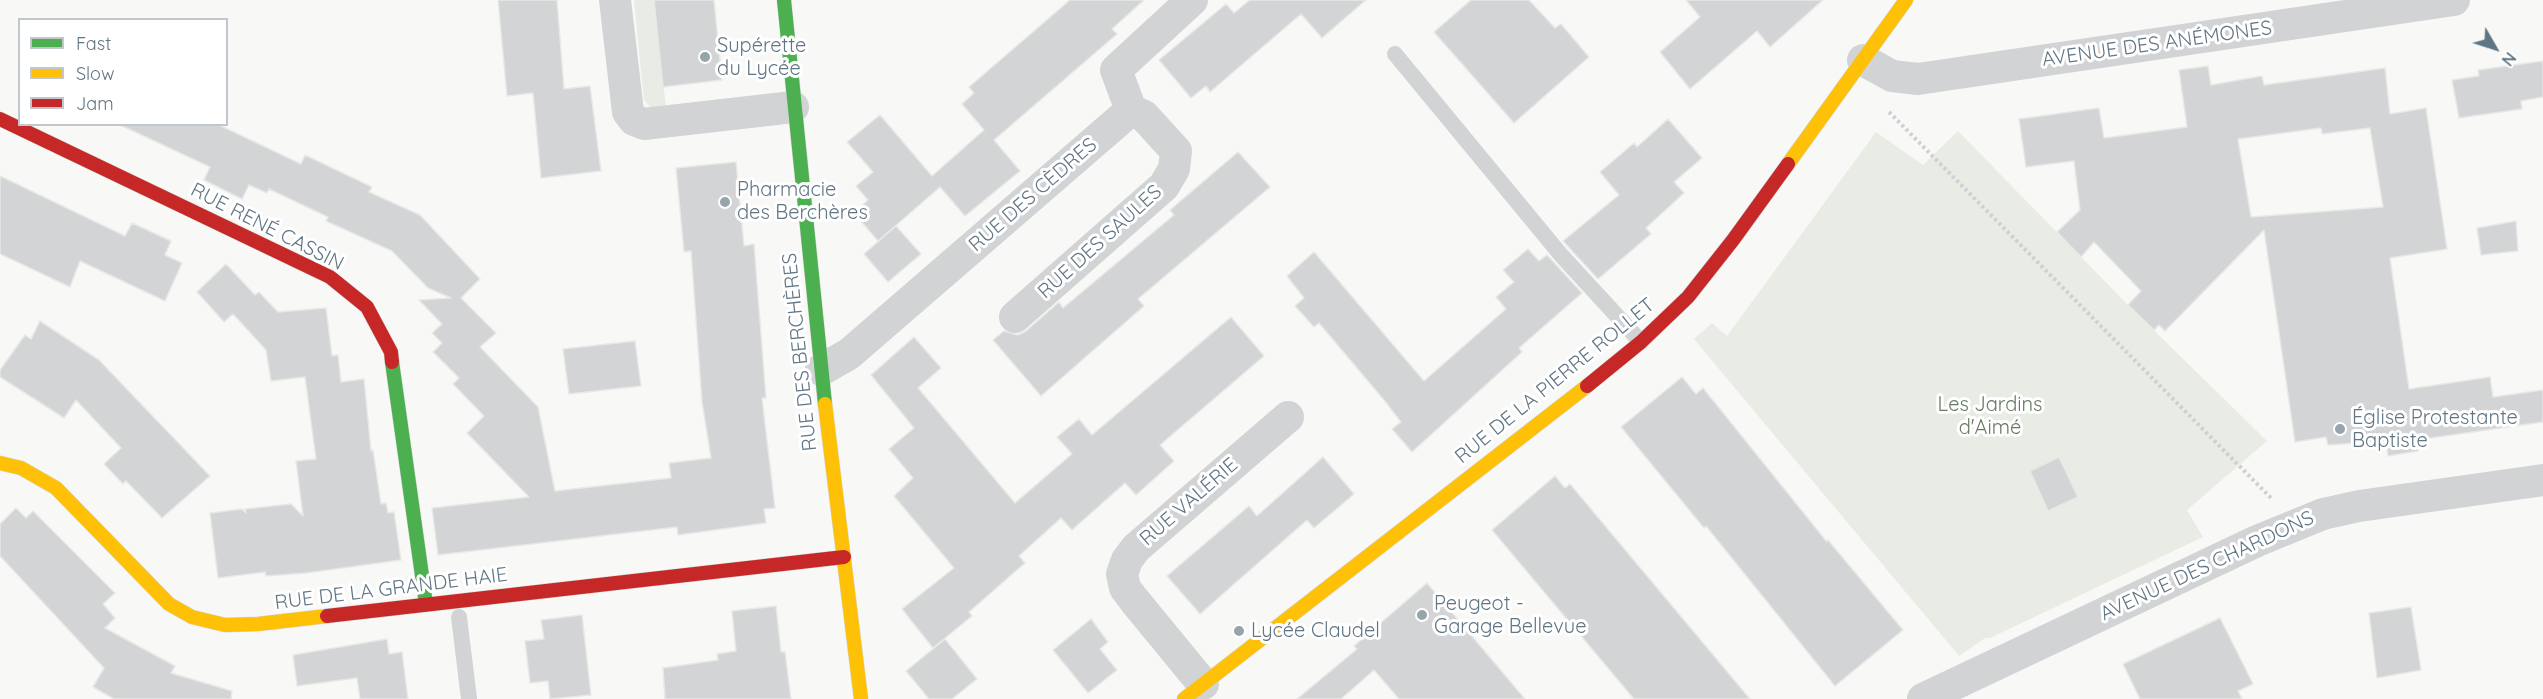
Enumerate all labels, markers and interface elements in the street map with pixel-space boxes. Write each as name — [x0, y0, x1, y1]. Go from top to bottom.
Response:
street label: AVENUE DES ANÉMONES — [2041, 16, 2273, 72]
legend — [18, 18, 228, 126]
north arrow — [2465, 18, 2525, 78]
text: Fast — [76, 32, 111, 55]
place label: Supérette du Lycée — [717, 34, 806, 81]
text: N — [2498, 48, 2520, 70]
marker: Supérette du Lycée — [698, 50, 712, 64]
text: Slow — [76, 62, 114, 85]
text: Jam — [76, 92, 114, 115]
street label: RUE DES CÈDRES — [964, 133, 1102, 257]
street label: RUE RENÉ CASSIN — [186, 178, 348, 276]
place label: Pharmacie des Berchères — [737, 178, 868, 225]
street label: RUE DES SAULES — [1033, 180, 1167, 304]
marker: Pharmacie des Berchères — [718, 195, 732, 209]
street label: RUE DES BERCHÈRES — [778, 252, 822, 452]
street label: RUE DE LA PIERRE ROLLET — [1450, 293, 1660, 469]
park label: Les Jardins d'Aimé — [1938, 393, 2042, 440]
place label: Église Protestante Baptiste — [2352, 406, 2518, 453]
marker: Église Protestante Baptiste — [2333, 422, 2347, 436]
street label: RUE VALÉRIE — [1135, 453, 1243, 551]
street label: AVENUE DES CHARDONS — [2096, 506, 2318, 626]
street label: RUE DE LA GRANDE HAIE — [273, 563, 509, 615]
place label: Peugeot - Garage Bellevue — [1434, 592, 1586, 639]
marker: Peugeot - Garage Bellevue — [1415, 608, 1429, 622]
place label: Lycée Claudel — [1251, 619, 1380, 643]
marker: Lycée Claudel — [1232, 624, 1246, 638]

